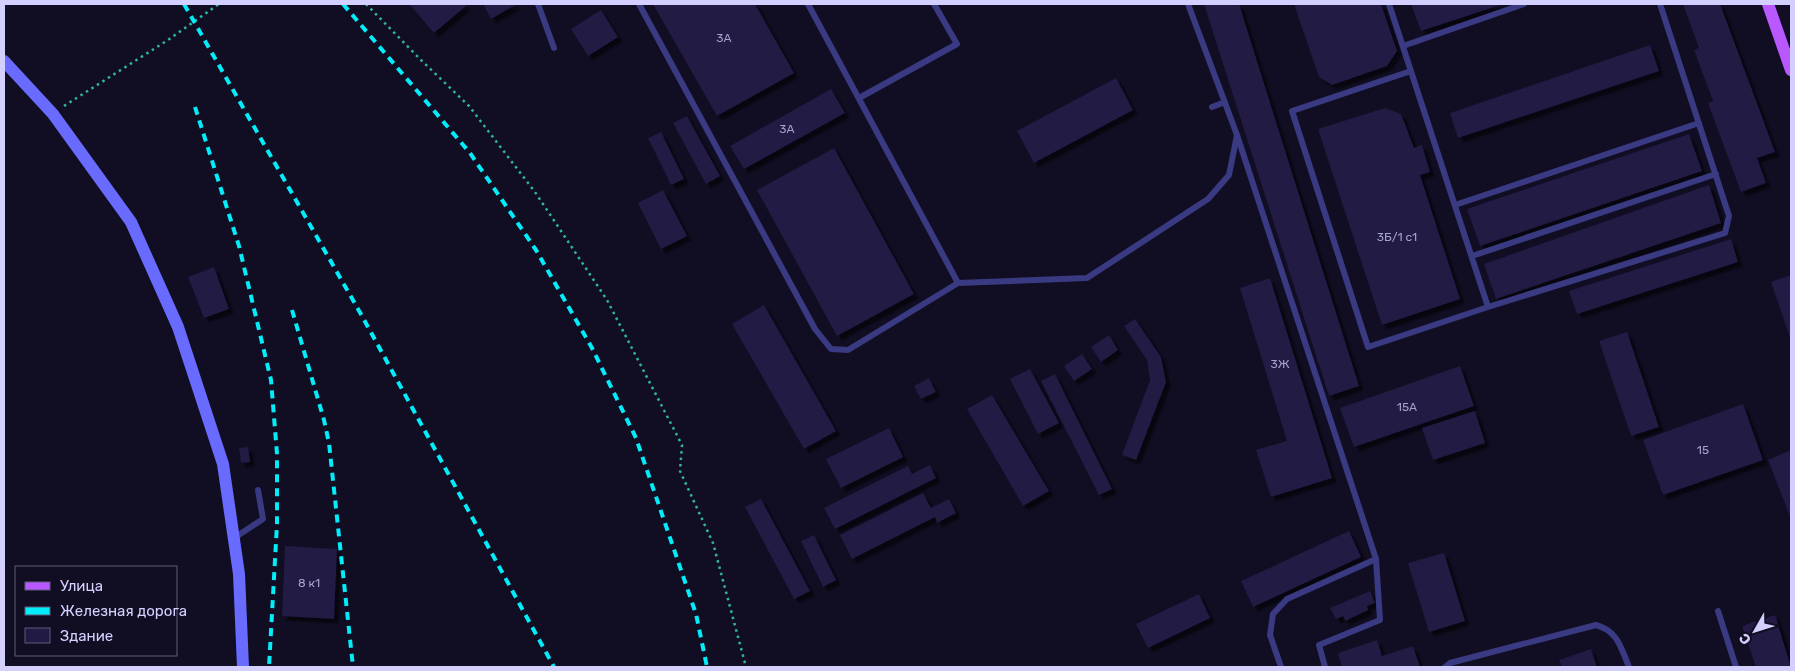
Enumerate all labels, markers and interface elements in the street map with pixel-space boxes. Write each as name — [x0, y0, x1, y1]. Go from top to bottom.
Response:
house number: 3А — [716, 31, 732, 45]
house number: 3А — [779, 122, 795, 136]
house number: 3Б/1 с1 — [1377, 230, 1417, 244]
house number: 3Ж — [1270, 357, 1290, 371]
house number: 15А — [1397, 400, 1417, 414]
house number: 15 — [1697, 443, 1709, 457]
legend — [15, 566, 178, 656]
house number: 8 к1 — [298, 576, 320, 590]
text: Улица — [60, 577, 103, 595]
text: Железная дорога — [60, 602, 187, 620]
north arrow — [1730, 606, 1780, 656]
text: Здание — [60, 627, 113, 645]
text: С — [1735, 630, 1755, 648]

